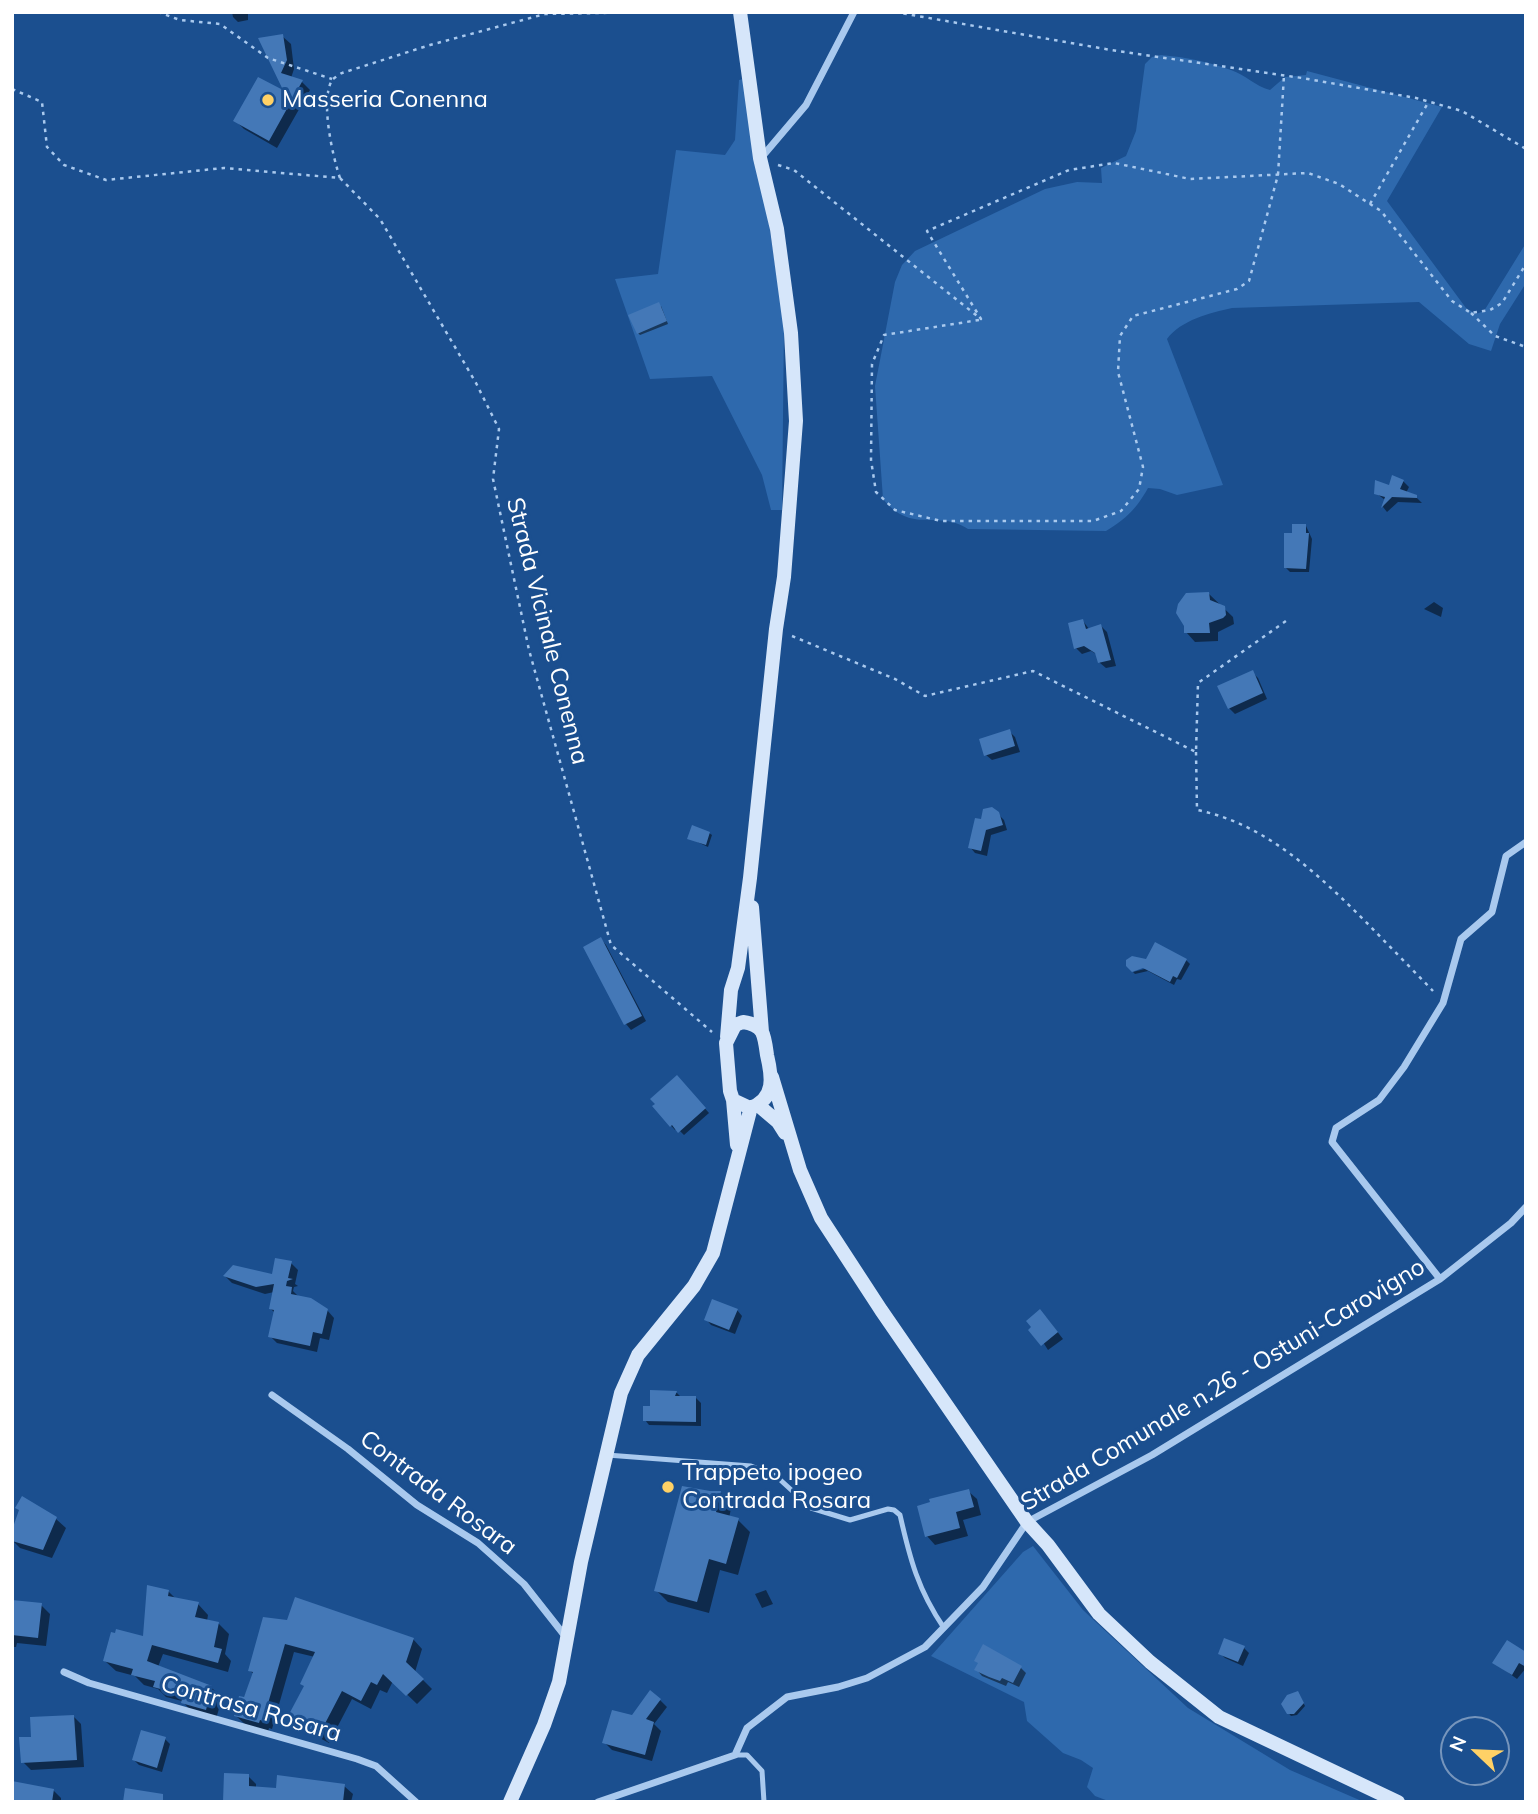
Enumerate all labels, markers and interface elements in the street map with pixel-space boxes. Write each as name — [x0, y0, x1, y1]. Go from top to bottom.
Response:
place label: Masseria Conenna — [282, 86, 488, 114]
marker: Masseria Conenna — [260, 92, 276, 108]
street label: Strada Vicinale Conenna — [500, 495, 594, 767]
street label: Strada Comunale n.26 - Ostuni-Carovigno — [1016, 1253, 1430, 1517]
street label: Contrada Rosara — [354, 1425, 522, 1561]
place label: Trappeto ipogeo Contrada Rosara — [682, 1459, 871, 1515]
marker: Trappeto ipogeo Contrada Rosara — [660, 1479, 676, 1495]
street label: Contrasa Rosara — [157, 1669, 345, 1749]
north arrow — [1440, 1716, 1510, 1786]
text: N — [1444, 1732, 1471, 1755]

